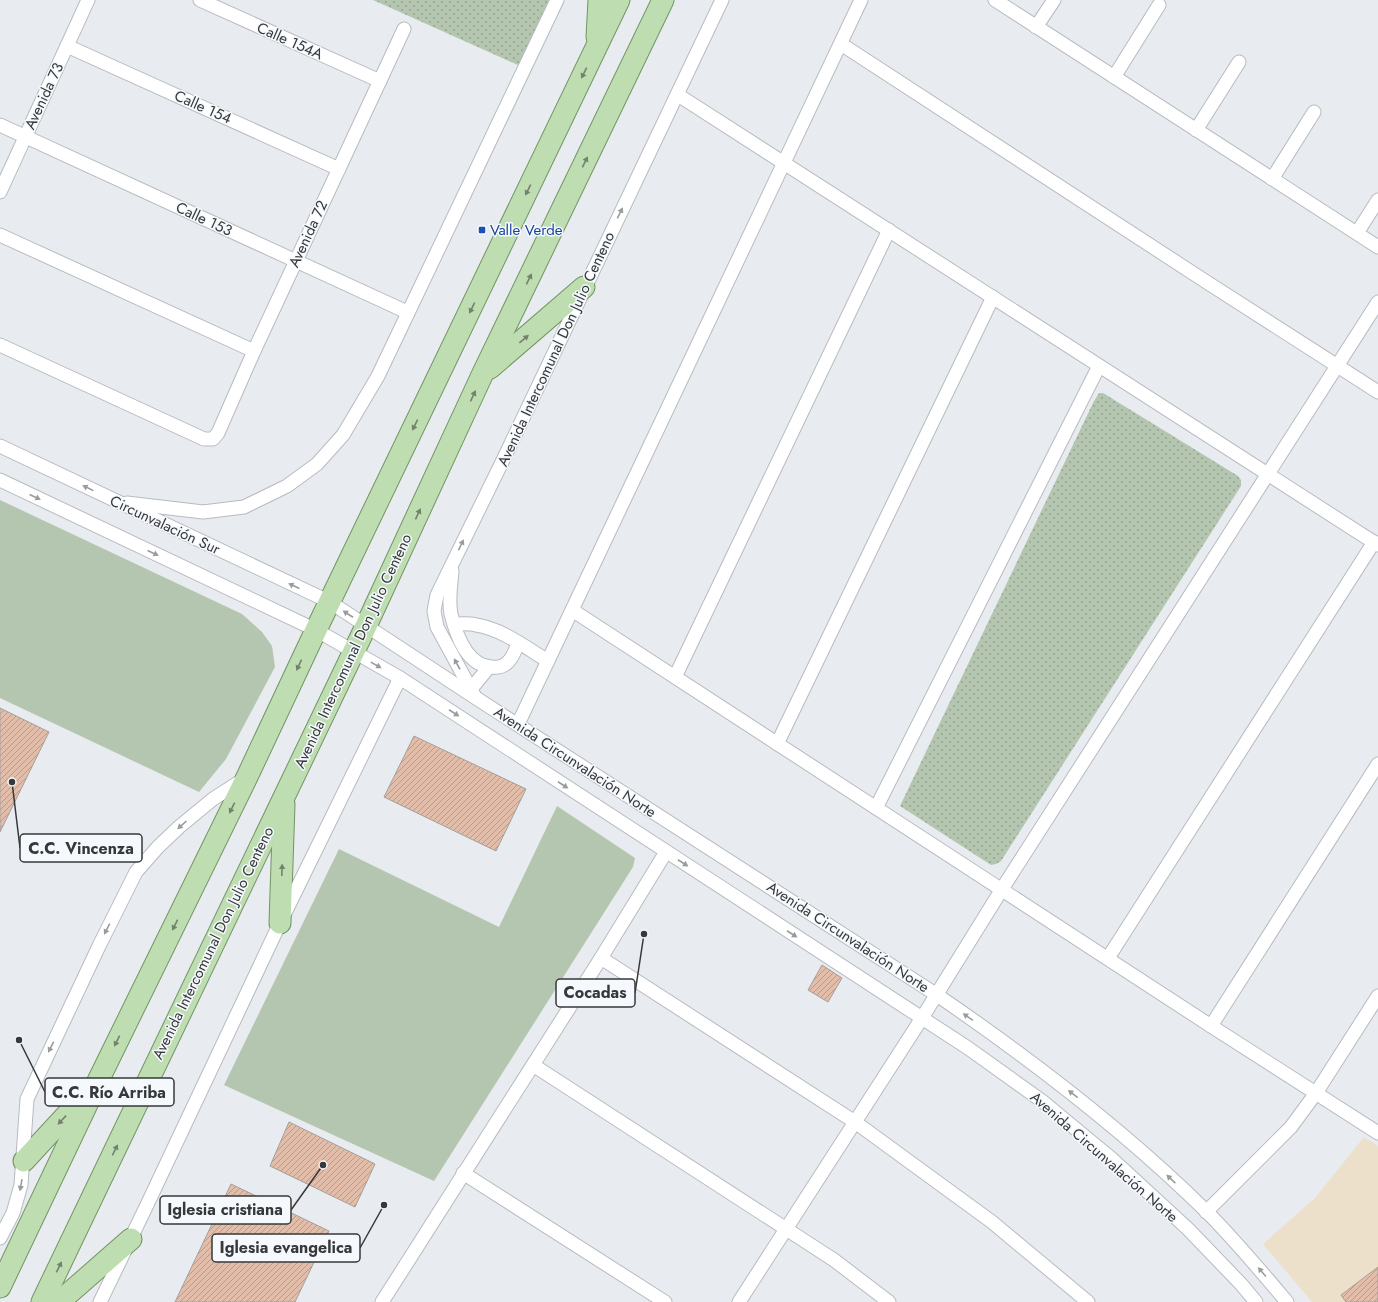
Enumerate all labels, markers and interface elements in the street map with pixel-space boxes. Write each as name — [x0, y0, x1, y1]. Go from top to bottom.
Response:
street label: Calle 154A — [253, 17, 327, 65]
street label: Avenida 73 — [19, 59, 69, 133]
one-way arrow — [581, 68, 587, 79]
street label: Calle 154 — [171, 85, 235, 129]
one-way arrow — [582, 156, 588, 168]
one-way arrow — [525, 185, 531, 196]
street label: Calle 153 — [172, 196, 236, 242]
street label: Avenida 72 — [283, 197, 333, 271]
one-way arrow — [617, 207, 623, 219]
place label: Valle Verde — [490, 219, 563, 241]
marker: Valle Verde — [477, 225, 487, 235]
street label: Avenida Intercomunal Don Julio Centeno — [492, 228, 620, 470]
one-way arrow — [526, 273, 532, 285]
one-way arrow — [469, 302, 475, 313]
one-way arrow — [518, 334, 529, 343]
one-way arrow — [470, 391, 476, 402]
one-way arrow — [412, 419, 418, 430]
one-way arrow — [82, 485, 94, 491]
street label: Circunvalación Sur — [106, 490, 224, 561]
one-way arrow — [30, 494, 41, 500]
one-way arrow — [415, 509, 421, 520]
street label: Avenida Intercomunal Don Julio Centeno — [289, 530, 417, 772]
one-way arrow — [458, 539, 464, 551]
one-way arrow — [147, 550, 158, 556]
one-way arrow — [288, 582, 300, 588]
one-way arrow — [343, 610, 353, 618]
one-way arrow — [454, 658, 460, 669]
one-way arrow — [296, 660, 302, 671]
one-way arrow — [371, 662, 382, 669]
street label: Avenida Circunvalación Norte — [489, 701, 661, 823]
one-way arrow — [448, 710, 460, 717]
one-way arrow — [557, 781, 569, 788]
one-way arrow — [229, 802, 235, 814]
one-way arrow — [177, 820, 187, 829]
street label: Avenida Intercomunal Don Julio Centeno — [147, 823, 279, 1063]
callout: C.C. Vincenza — [20, 834, 142, 862]
text: C.C. Vincenza — [28, 837, 134, 860]
one-way arrow — [678, 859, 688, 867]
one-way arrow — [278, 864, 285, 876]
street label: Avenida Circunvalación Norte — [762, 876, 934, 998]
one-way arrow — [172, 919, 178, 931]
one-way arrow — [104, 924, 110, 935]
one-way arrow — [787, 930, 798, 938]
callout: Cocadas — [556, 979, 635, 1007]
text: Cocadas — [564, 981, 626, 1004]
one-way arrow — [963, 1013, 974, 1021]
one-way arrow — [114, 1036, 120, 1047]
one-way arrow — [48, 1041, 54, 1052]
callout: C.C. Río Arriba — [45, 1078, 174, 1106]
text: C.C. Río Arriba — [52, 1081, 166, 1104]
street label: Avenida Circunvalación Norte — [1025, 1086, 1183, 1228]
one-way arrow — [1068, 1090, 1078, 1098]
one-way arrow — [57, 1115, 67, 1125]
one-way arrow — [112, 1144, 118, 1155]
one-way arrow — [1166, 1174, 1176, 1184]
one-way arrow — [17, 1179, 23, 1191]
callout: Iglesia cristiana — [160, 1196, 291, 1224]
text: Iglesia cristiana — [167, 1198, 283, 1221]
callout: Iglesia evangelica — [212, 1234, 360, 1262]
text: Iglesia evangelica — [220, 1236, 352, 1259]
one-way arrow — [56, 1261, 62, 1272]
one-way arrow — [1257, 1267, 1266, 1277]

